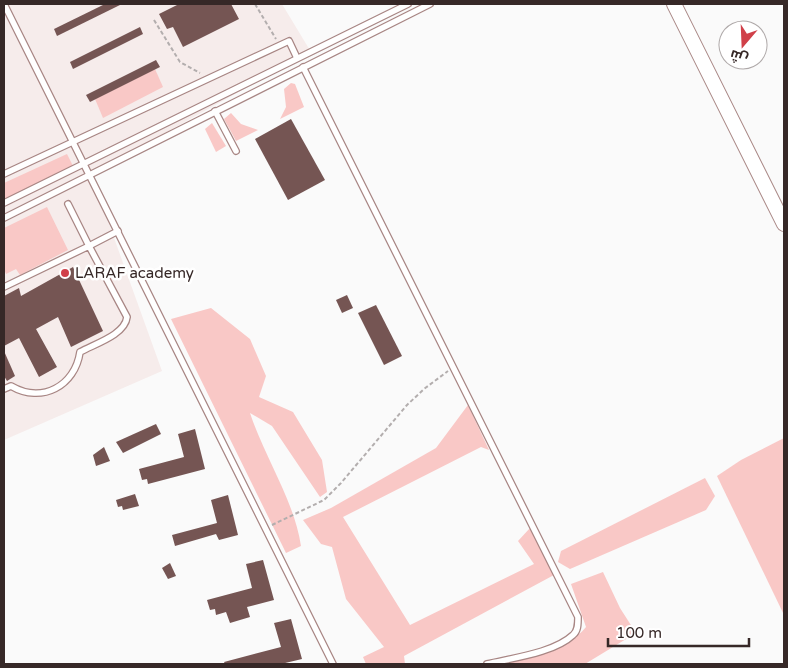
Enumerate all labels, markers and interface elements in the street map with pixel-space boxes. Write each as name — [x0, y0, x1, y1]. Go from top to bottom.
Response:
north arrow — [718, 20, 768, 70]
text: ش — [728, 46, 750, 68]
place label: LARAF academy — [75, 264, 194, 282]
marker: LARAF academy — [59, 267, 71, 279]
scale bar — [608, 616, 749, 648]
text: 100 m — [616, 624, 662, 642]

